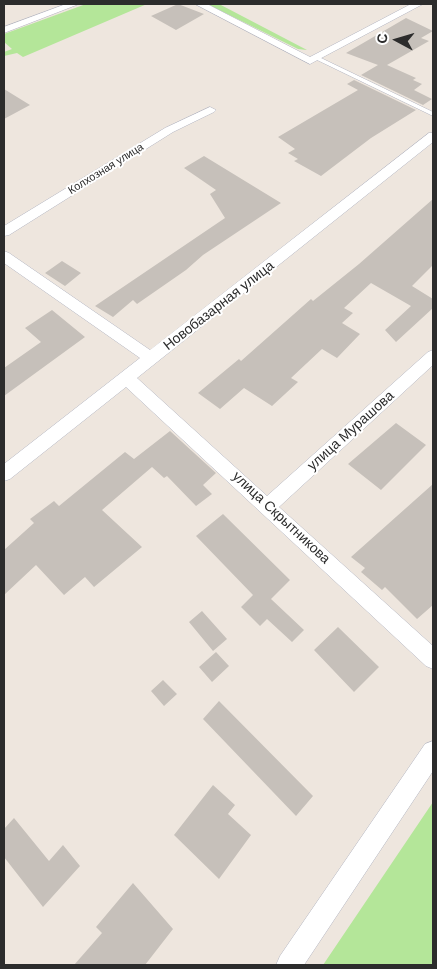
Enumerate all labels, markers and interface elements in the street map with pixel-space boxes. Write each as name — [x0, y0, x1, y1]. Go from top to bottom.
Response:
north arrow — [372, 15, 422, 65]
text: С — [374, 33, 391, 44]
street label: Колхозная улица — [66, 140, 146, 198]
street label: Новобазарная улица — [160, 258, 278, 354]
street label: улица Мурашова — [304, 388, 398, 474]
street label: улица Скрытникова — [229, 468, 333, 568]

